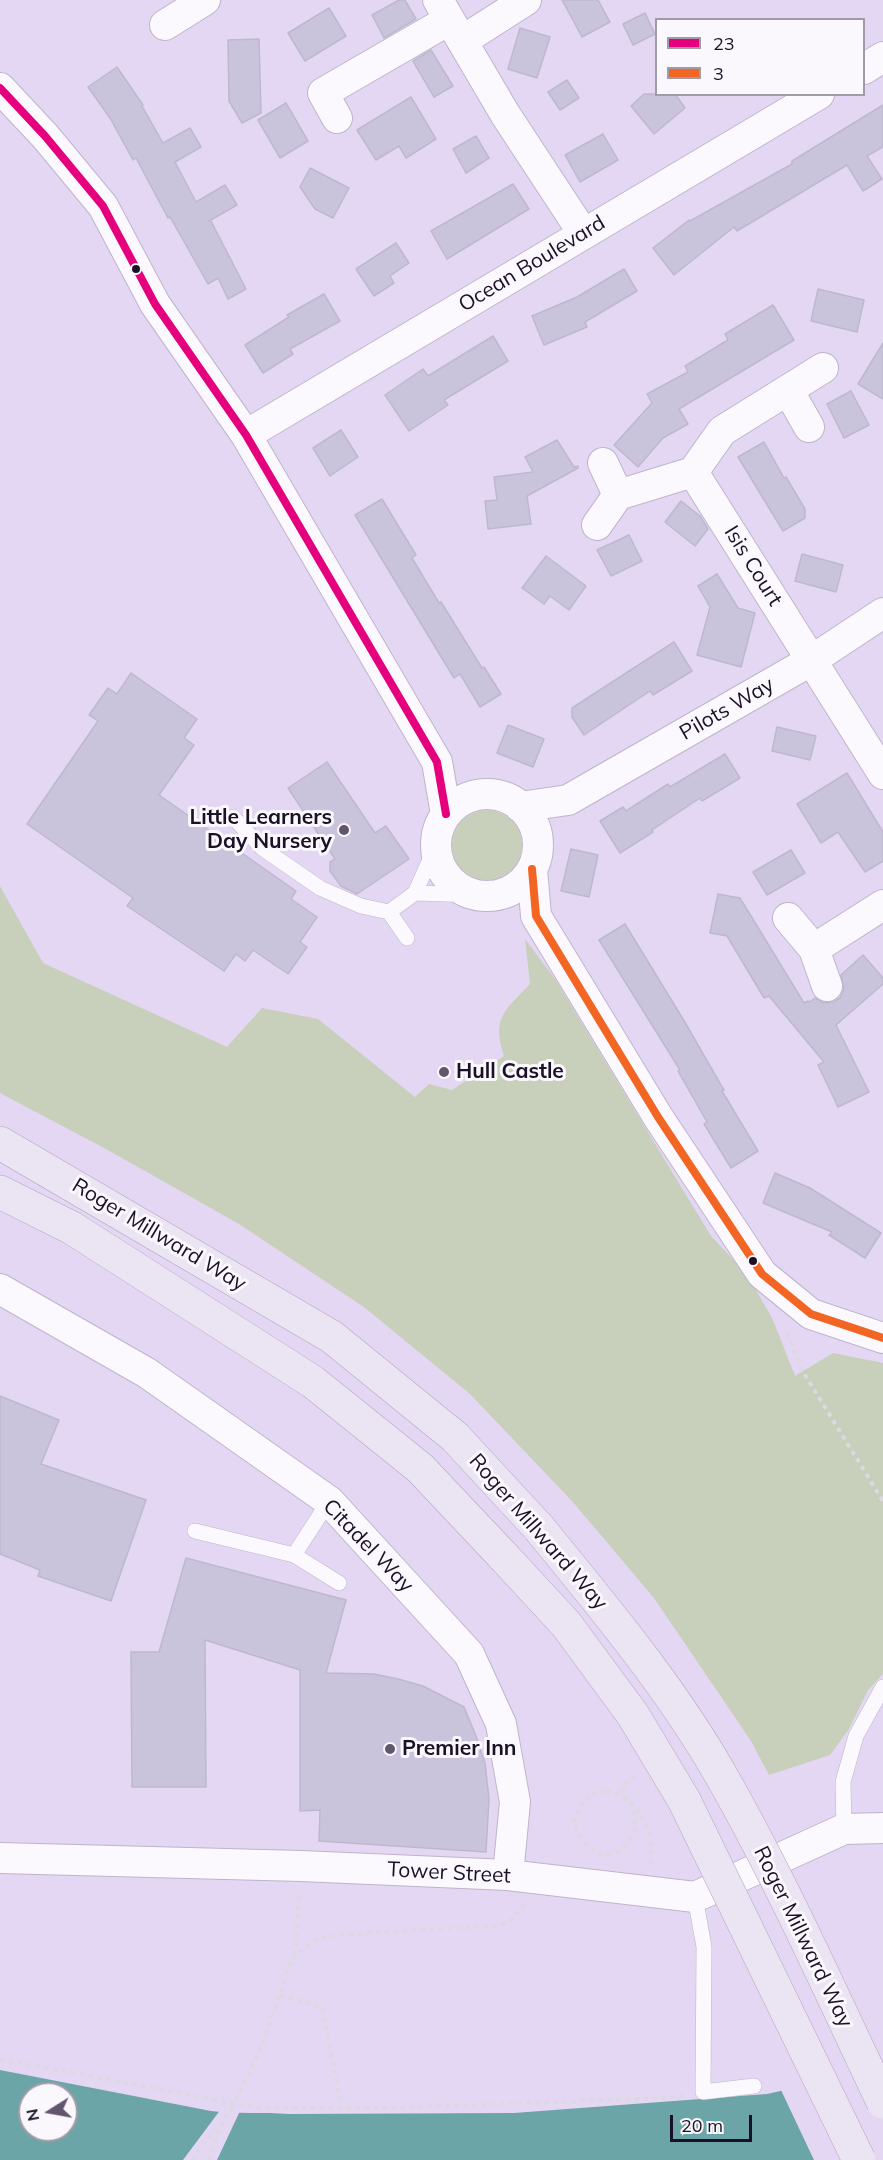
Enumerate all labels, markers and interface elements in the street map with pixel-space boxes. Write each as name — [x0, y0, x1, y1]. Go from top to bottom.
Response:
legend — [655, 18, 865, 96]
text: 23 — [713, 32, 735, 55]
text: 3 — [713, 62, 724, 85]
street label: Ocean Boulevard — [454, 210, 610, 318]
unlabelled marker — [130, 263, 142, 275]
street label: Isis Court — [718, 521, 788, 611]
street label: Pilots Way — [675, 672, 779, 746]
place label: Little Learners Day Nursery — [189, 805, 332, 855]
marker: Little Learners Day Nursery — [337, 823, 351, 837]
place label: Hull Castle — [456, 1059, 564, 1085]
marker: Hull Castle — [437, 1065, 451, 1079]
street label: Roger Millward Way — [67, 1173, 251, 1297]
unlabelled marker — [747, 1255, 759, 1267]
street label: Roger Millward Way — [463, 1449, 613, 1615]
street label: Citadel Way — [317, 1494, 419, 1598]
place label: Premier Inn — [402, 1736, 517, 1762]
marker: Premier Inn — [383, 1742, 397, 1756]
street label: Roger Millward Way — [748, 1842, 858, 2032]
street label: Tower Street — [387, 1857, 511, 1889]
north arrow — [18, 2082, 78, 2142]
scale bar — [673, 2103, 756, 2141]
text: N — [21, 2107, 43, 2123]
text: 20 m — [681, 2114, 723, 2137]

